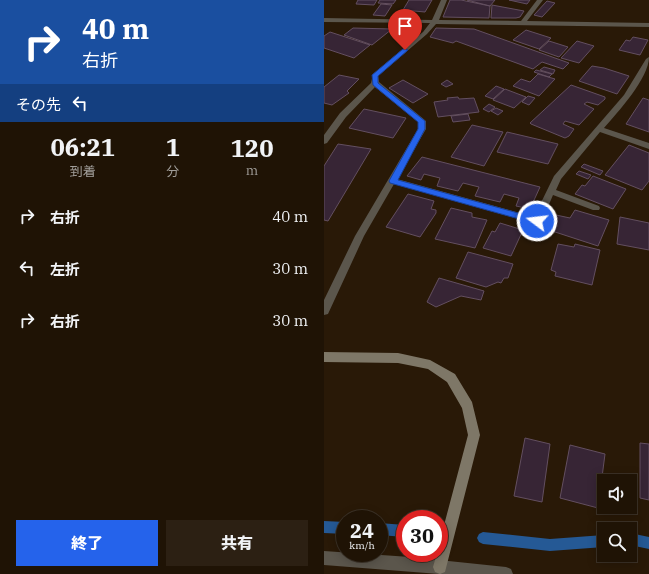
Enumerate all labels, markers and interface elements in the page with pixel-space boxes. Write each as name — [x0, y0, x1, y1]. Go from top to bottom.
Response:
pin — [388, 9, 422, 50]
text: 40 m — [82, 10, 149, 47]
icon: arrive — [394, 15, 416, 37]
icon: right — [16, 16, 68, 68]
text: 右折 — [82, 49, 118, 72]
icon: left — [69, 92, 91, 114]
text: その先 — [16, 95, 61, 114]
text: 06:21 — [50, 131, 115, 163]
text: 1 — [166, 131, 180, 163]
text: 120 — [230, 132, 274, 164]
text: m — [246, 162, 258, 179]
text: 到着 — [70, 163, 96, 180]
text: 分 — [166, 163, 179, 180]
position arrow — [516, 200, 558, 242]
icon: right — [16, 205, 38, 227]
text: 40 m — [272, 207, 308, 226]
text: 右折 — [50, 208, 80, 227]
icon: left — [16, 257, 38, 279]
text: 30 m — [272, 259, 308, 278]
text: 左折 — [50, 260, 80, 279]
icon: right — [16, 309, 38, 331]
text: 30 m — [272, 311, 308, 330]
text: 右折 — [50, 312, 80, 331]
map controls — [597, 474, 637, 562]
button: sound — [597, 474, 637, 514]
speed limit sign: 30 — [396, 510, 448, 562]
text: 24 — [350, 517, 374, 544]
button: 終了 — [16, 520, 158, 566]
button: 共有 — [166, 520, 308, 566]
button: search — [597, 522, 637, 562]
text: km/h — [349, 539, 375, 552]

